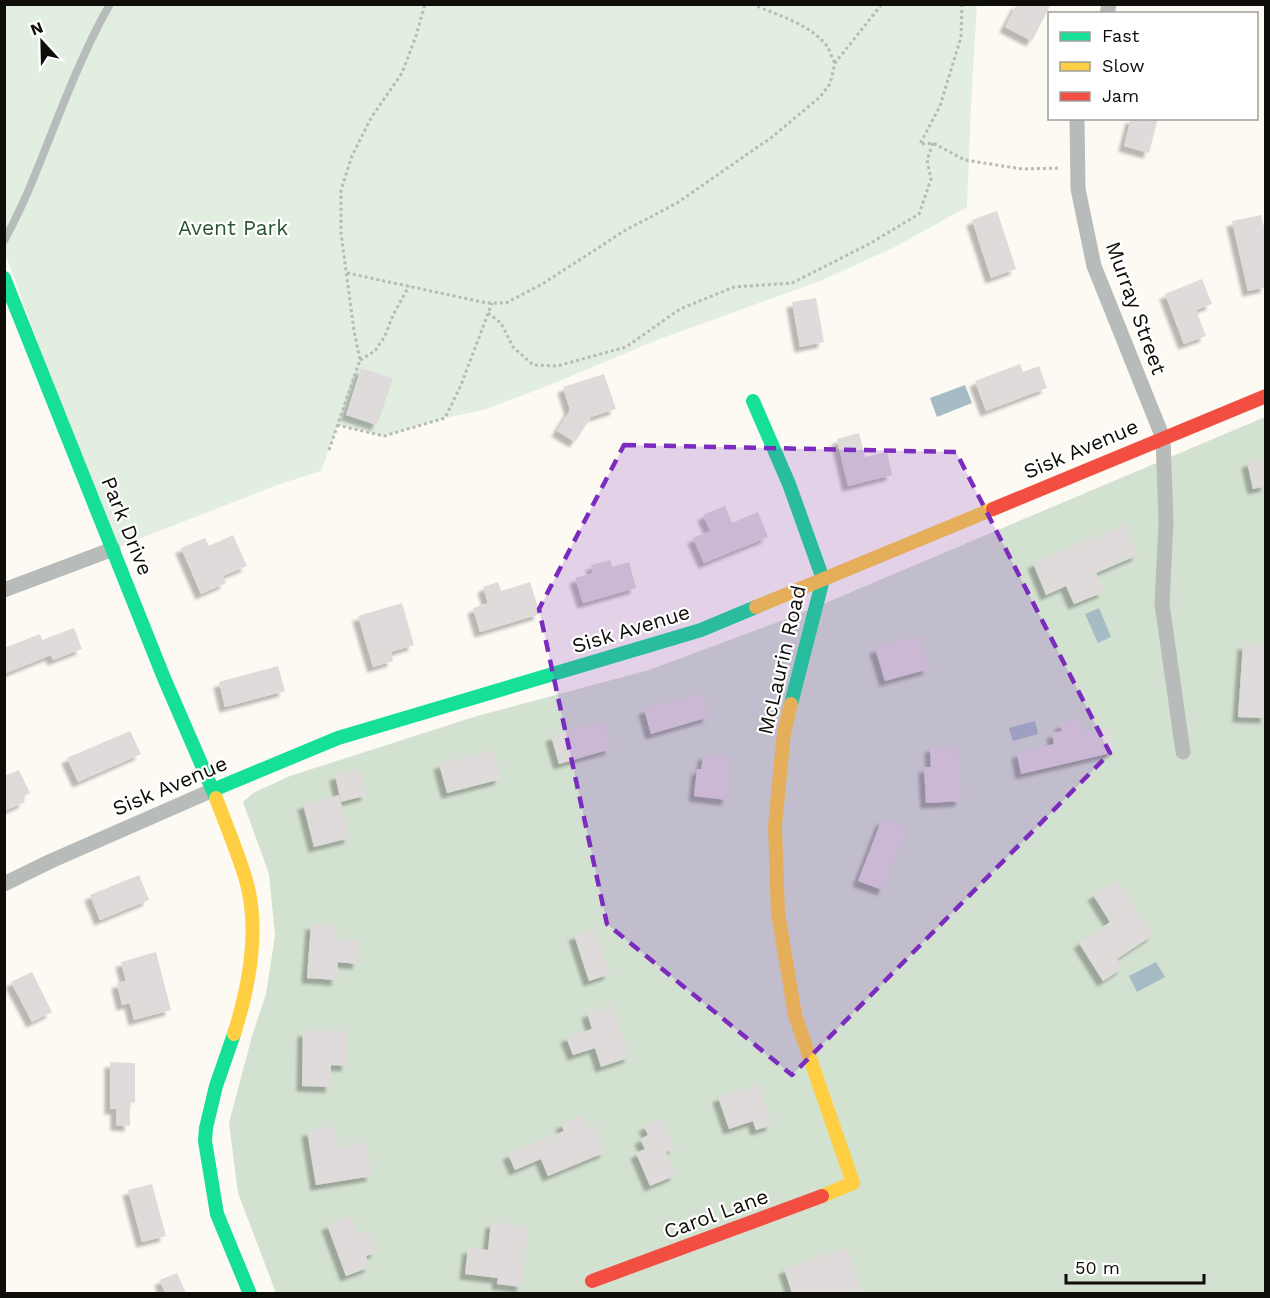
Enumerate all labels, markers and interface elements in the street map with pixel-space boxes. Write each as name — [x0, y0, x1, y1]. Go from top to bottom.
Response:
north arrow — [12, 12, 72, 72]
legend — [1048, 12, 1258, 120]
text: N — [28, 18, 46, 40]
text: Fast — [1102, 25, 1140, 46]
text: Slow — [1102, 55, 1145, 76]
text: Jam — [1102, 85, 1139, 106]
park label: Avent Park — [178, 215, 288, 240]
street label: Murray Street — [1101, 238, 1172, 378]
street label: Sisk Avenue — [1020, 413, 1142, 484]
street label: Park Drive — [96, 473, 159, 579]
street label: McLaurin Road — [752, 583, 811, 737]
street label: Sisk Avenue — [569, 599, 693, 658]
street label: Sisk Avenue — [109, 750, 231, 821]
street label: Carol Lane — [660, 1183, 772, 1244]
scale bar — [1066, 1247, 1204, 1285]
text: 50 m — [1075, 1257, 1120, 1278]

